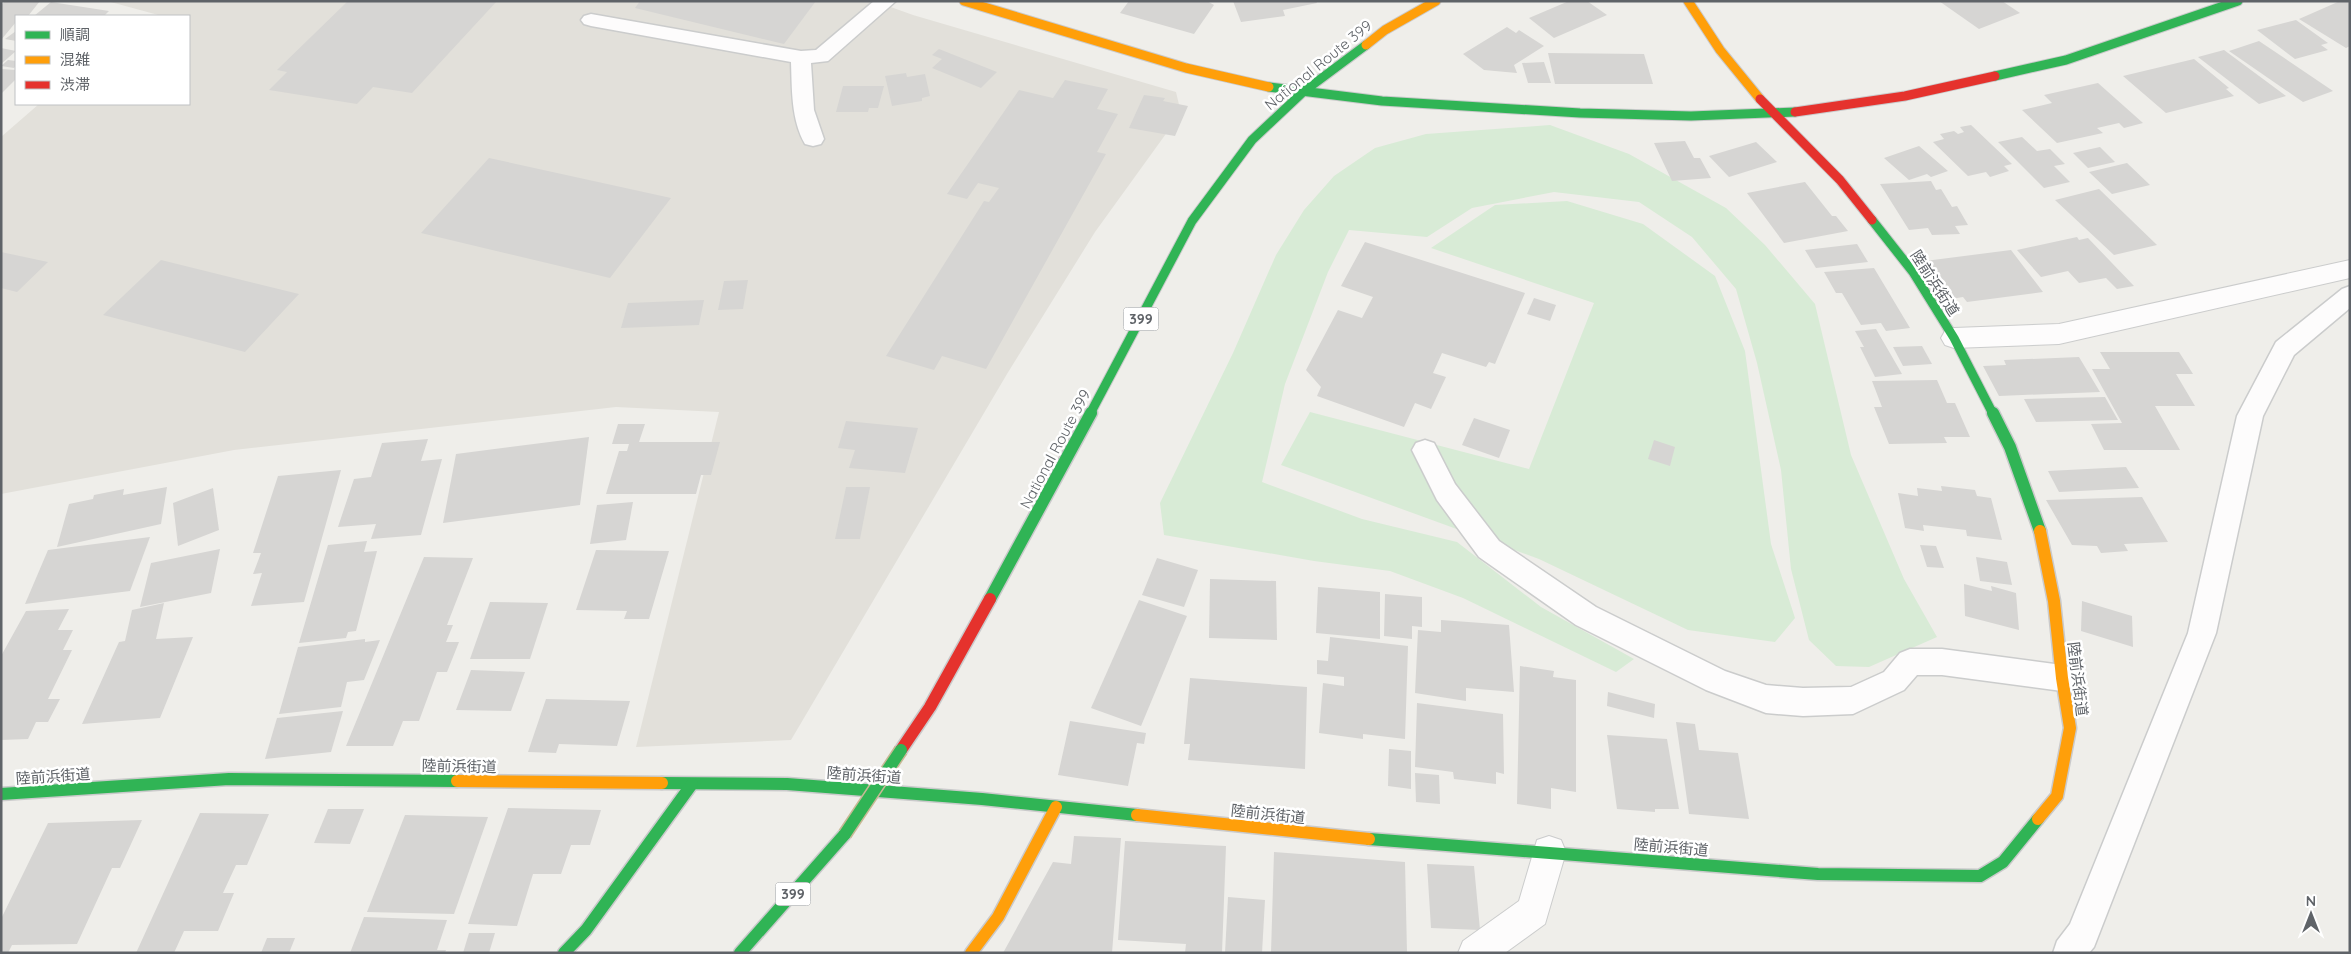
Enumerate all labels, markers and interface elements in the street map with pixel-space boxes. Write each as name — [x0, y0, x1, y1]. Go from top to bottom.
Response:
legend — [15, 15, 190, 105]
street label: National Route 399 — [1261, 16, 1375, 114]
text: 順調 — [60, 25, 90, 44]
text: 混雑 — [60, 50, 90, 69]
text: 渋滞 — [60, 75, 90, 94]
street label: 陸前浜街道 — [1907, 246, 1963, 320]
road number: 399 — [1124, 308, 1158, 330]
street label: National Route 399 — [1016, 386, 1094, 512]
street label: 陸前浜街道 — [2064, 641, 2092, 717]
street label: 陸前浜街道 — [421, 756, 497, 776]
street label: 陸前浜街道 — [826, 763, 902, 787]
street label: 陸前浜街道 — [15, 764, 91, 788]
street label: 陸前浜街道 — [1230, 801, 1306, 827]
street label: 陸前浜街道 — [1633, 834, 1709, 860]
road number: 399 — [776, 882, 810, 906]
north arrow — [2286, 889, 2336, 939]
text: N — [2306, 892, 2316, 910]

